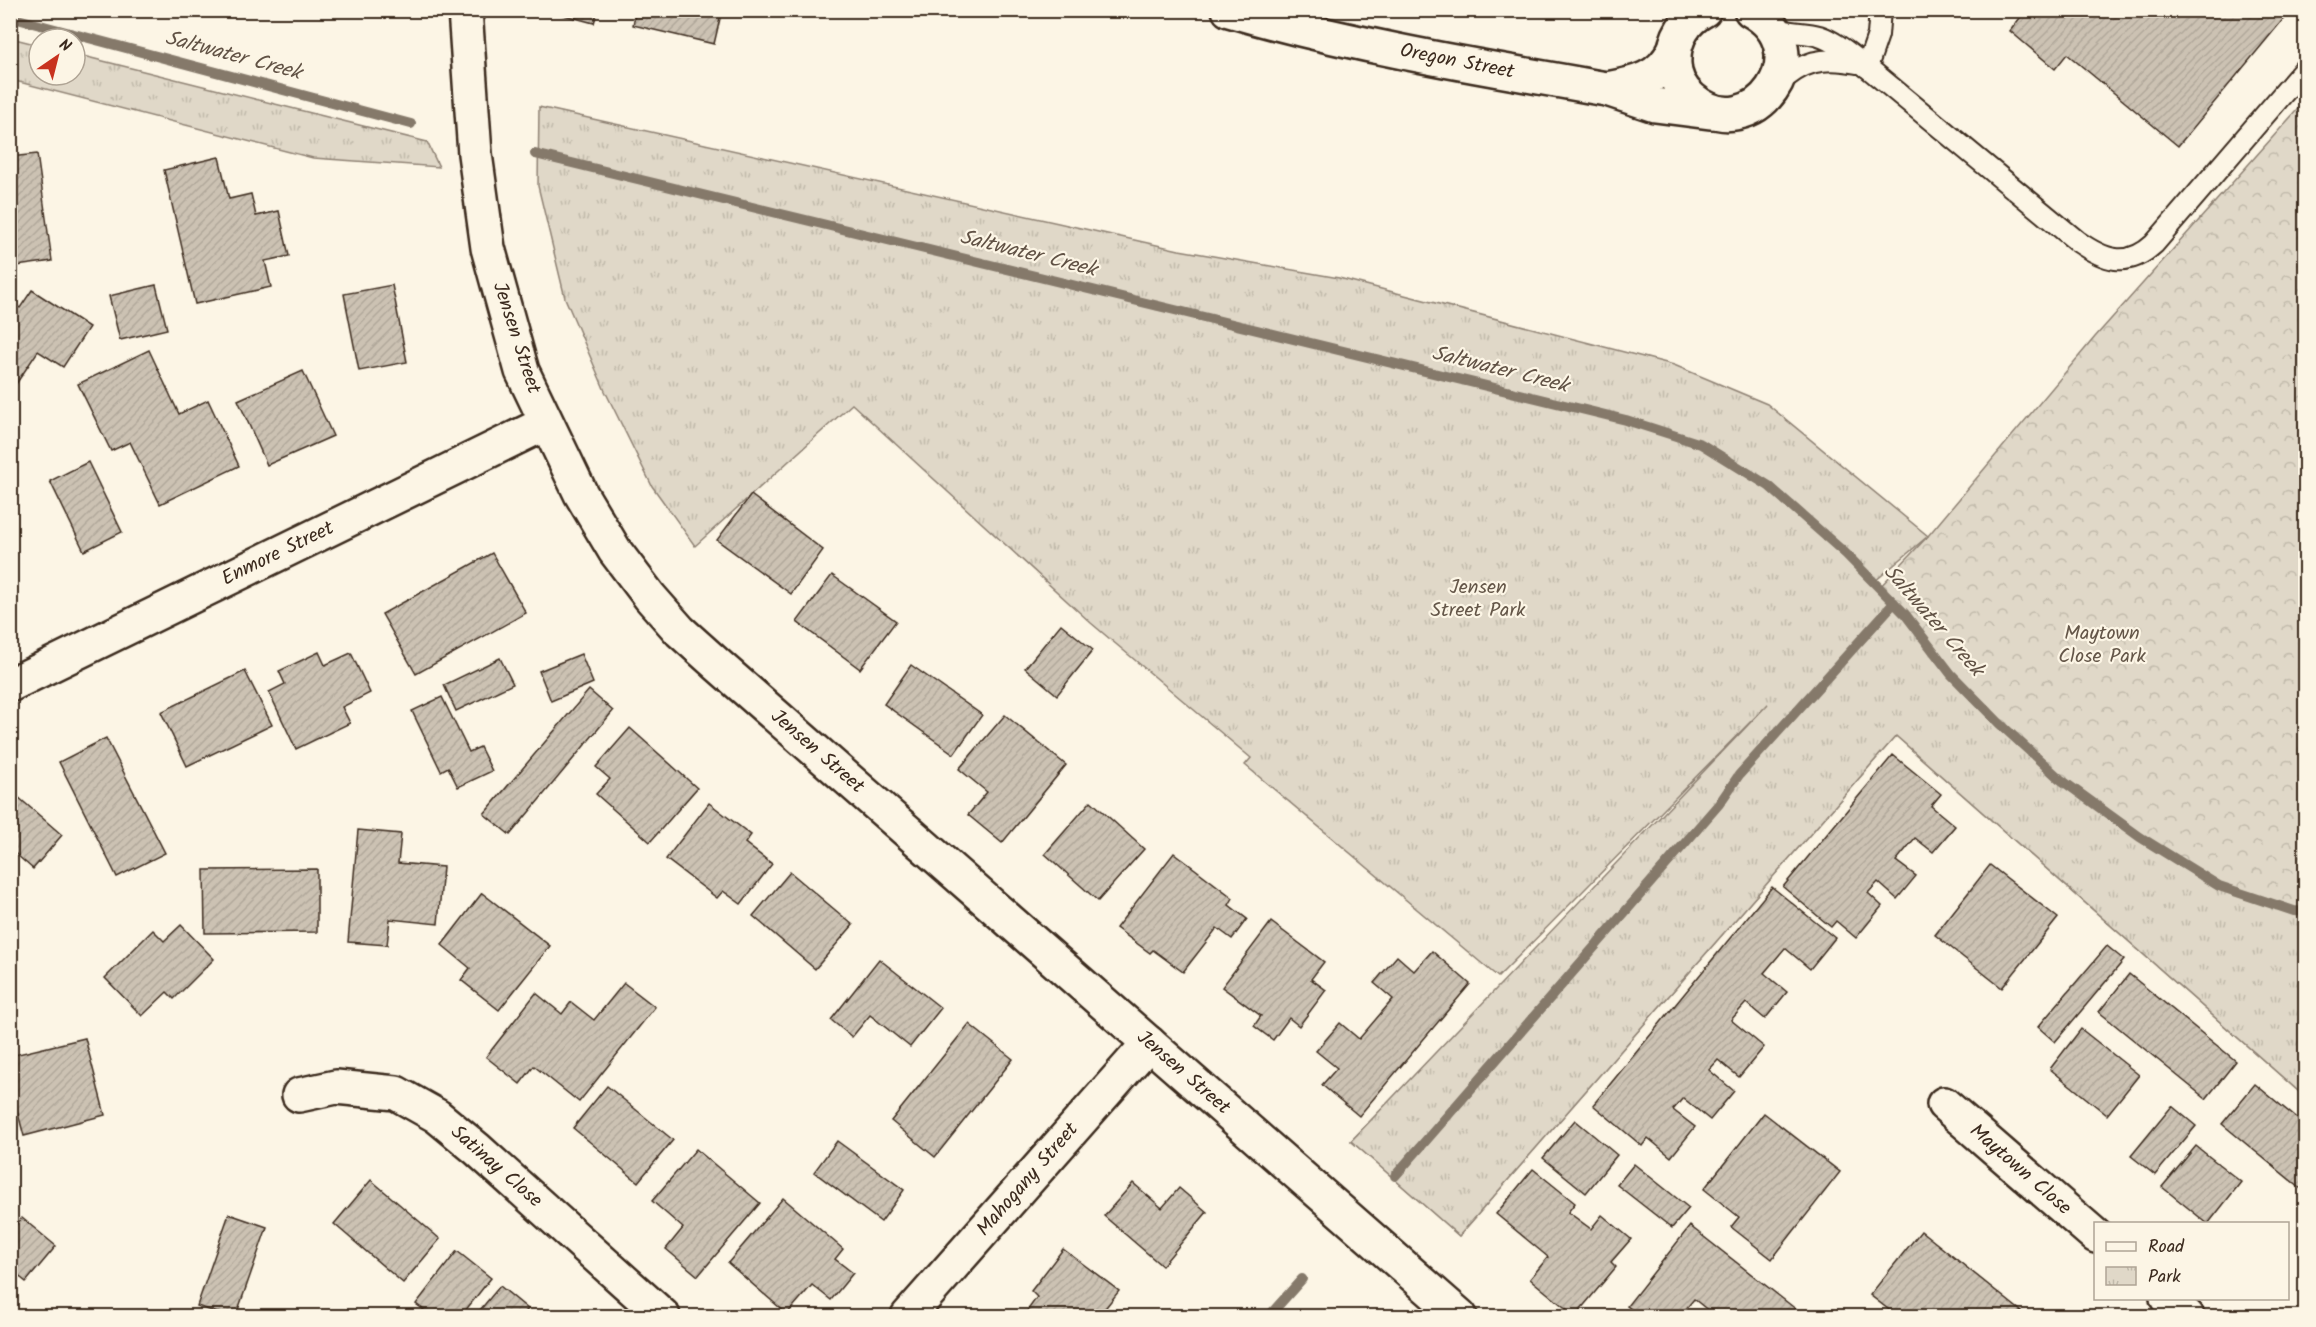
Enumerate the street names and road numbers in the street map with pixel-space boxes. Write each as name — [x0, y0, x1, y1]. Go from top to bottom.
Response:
street label: Oregon Street — [1397, 35, 1517, 89]
street label: Jensen Street — [483, 278, 549, 398]
street label: Enmore Street — [216, 513, 340, 595]
street label: Jensen Street — [763, 702, 871, 802]
street label: Jensen Street — [1129, 1023, 1237, 1123]
street label: Mahogany Street — [969, 1115, 1087, 1244]
street label: Maytown Close — [1962, 1116, 2078, 1224]
street label: Satinay Close — [443, 1118, 549, 1216]

